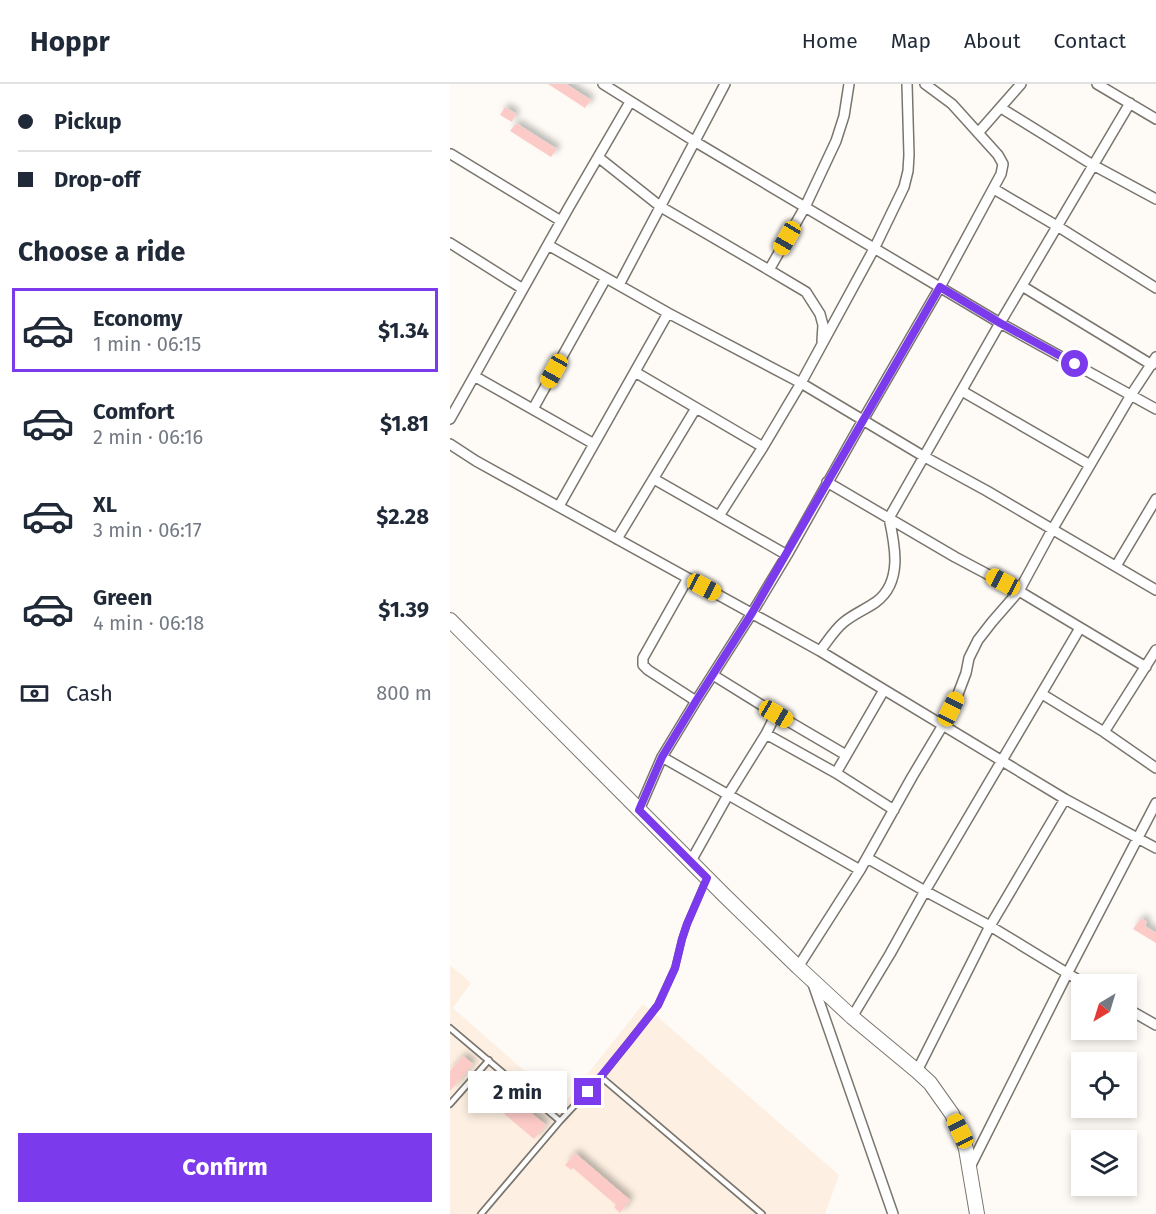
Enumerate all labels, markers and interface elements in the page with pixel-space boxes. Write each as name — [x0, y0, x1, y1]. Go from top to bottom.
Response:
text: Hoppr — [30, 25, 110, 58]
text: Home — [802, 28, 858, 54]
text: Map — [891, 28, 931, 54]
text: About — [964, 28, 1021, 54]
text: Contact — [1054, 28, 1126, 54]
text: Pickup — [54, 108, 122, 135]
text: Drop-off — [54, 166, 140, 193]
car — [770, 218, 804, 258]
text: Choose a ride — [18, 236, 185, 268]
icon: car — [21, 303, 75, 357]
text: Economy — [93, 305, 182, 332]
text: $1.34 — [378, 317, 429, 344]
text: 1 min · 06:15 — [93, 332, 201, 356]
route start — [1061, 350, 1088, 377]
car — [537, 351, 571, 391]
icon: car — [21, 396, 75, 450]
text: Comfort — [93, 398, 174, 425]
text: $1.81 — [380, 410, 429, 437]
text: 2 min · 06:16 — [93, 425, 203, 449]
icon: car — [21, 489, 75, 543]
text: XL — [93, 491, 117, 518]
text: $2.28 — [376, 503, 429, 530]
text: 3 min · 06:17 — [93, 518, 202, 542]
car — [983, 566, 1023, 598]
car — [684, 571, 724, 603]
icon: car — [21, 582, 75, 636]
text: Green — [93, 584, 152, 611]
text: $1.39 — [378, 596, 429, 623]
text: 4 min · 06:18 — [93, 611, 204, 635]
icon: cash — [18, 677, 51, 710]
text: Cash — [66, 680, 113, 707]
text: 800 m — [376, 681, 432, 705]
car — [935, 689, 967, 729]
car — [756, 697, 796, 731]
north arrow — [1071, 974, 1137, 1040]
map controls — [1071, 974, 1137, 1196]
button: locate — [1071, 1052, 1137, 1118]
callout: 2 min — [468, 1071, 567, 1113]
route end — [574, 1078, 601, 1105]
text: 2 min — [493, 1080, 542, 1104]
car — [944, 1111, 976, 1151]
button: layers — [1071, 1130, 1137, 1196]
button: Confirm — [18, 1133, 432, 1202]

